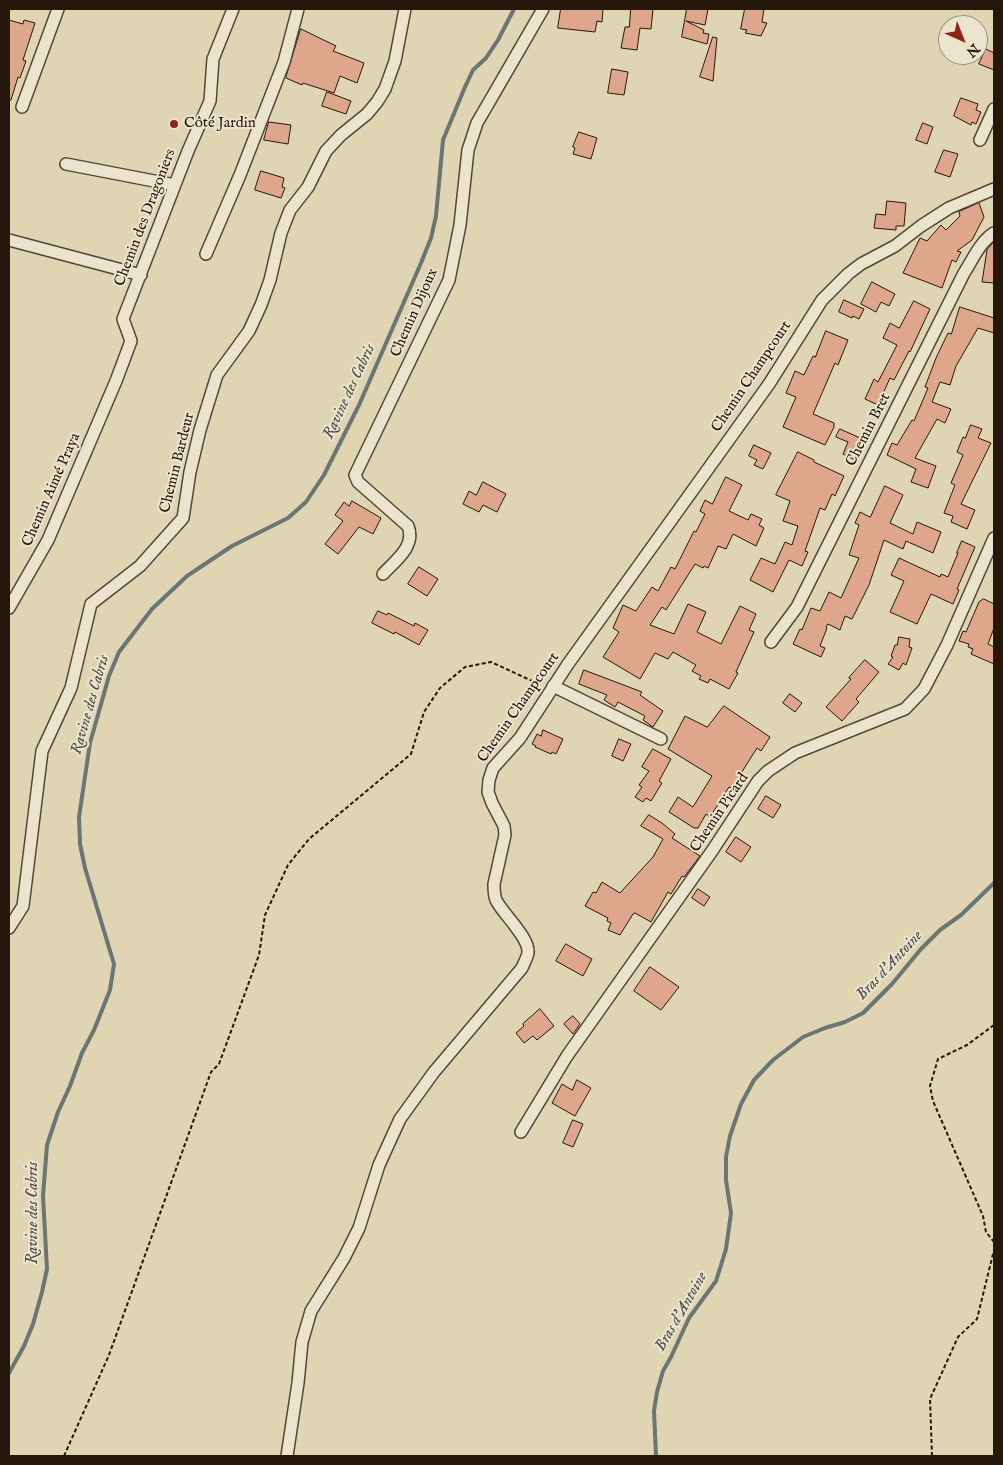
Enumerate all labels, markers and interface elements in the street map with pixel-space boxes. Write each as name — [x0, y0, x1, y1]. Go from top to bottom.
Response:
north arrow — [938, 15, 988, 65]
text: N — [962, 39, 983, 61]
place label: Côté Jardin — [184, 115, 256, 133]
marker: Côté Jardin — [168, 118, 180, 130]
street label: Chemin des Dragoniers — [112, 147, 180, 289]
street label: Chemin Dijoux — [387, 266, 443, 360]
street label: Chemin Champcourt — [708, 318, 796, 436]
water label: Ravine des Cabris — [320, 341, 380, 443]
street label: Chemin Bret — [843, 390, 895, 470]
street label: Chemin Bardeur — [157, 411, 199, 515]
street label: Chemin Aimé Praya — [19, 430, 85, 550]
street label: Chemin Champcourt — [474, 650, 564, 766]
water label: Ravine des Cabris — [68, 653, 114, 757]
street label: Chemin Picard — [687, 770, 753, 856]
water label: Bras d'Antoine — [853, 927, 927, 1005]
water label: Ravine des Cabris — [24, 1162, 44, 1264]
water label: Bras d'Antoine — [652, 1269, 712, 1355]

